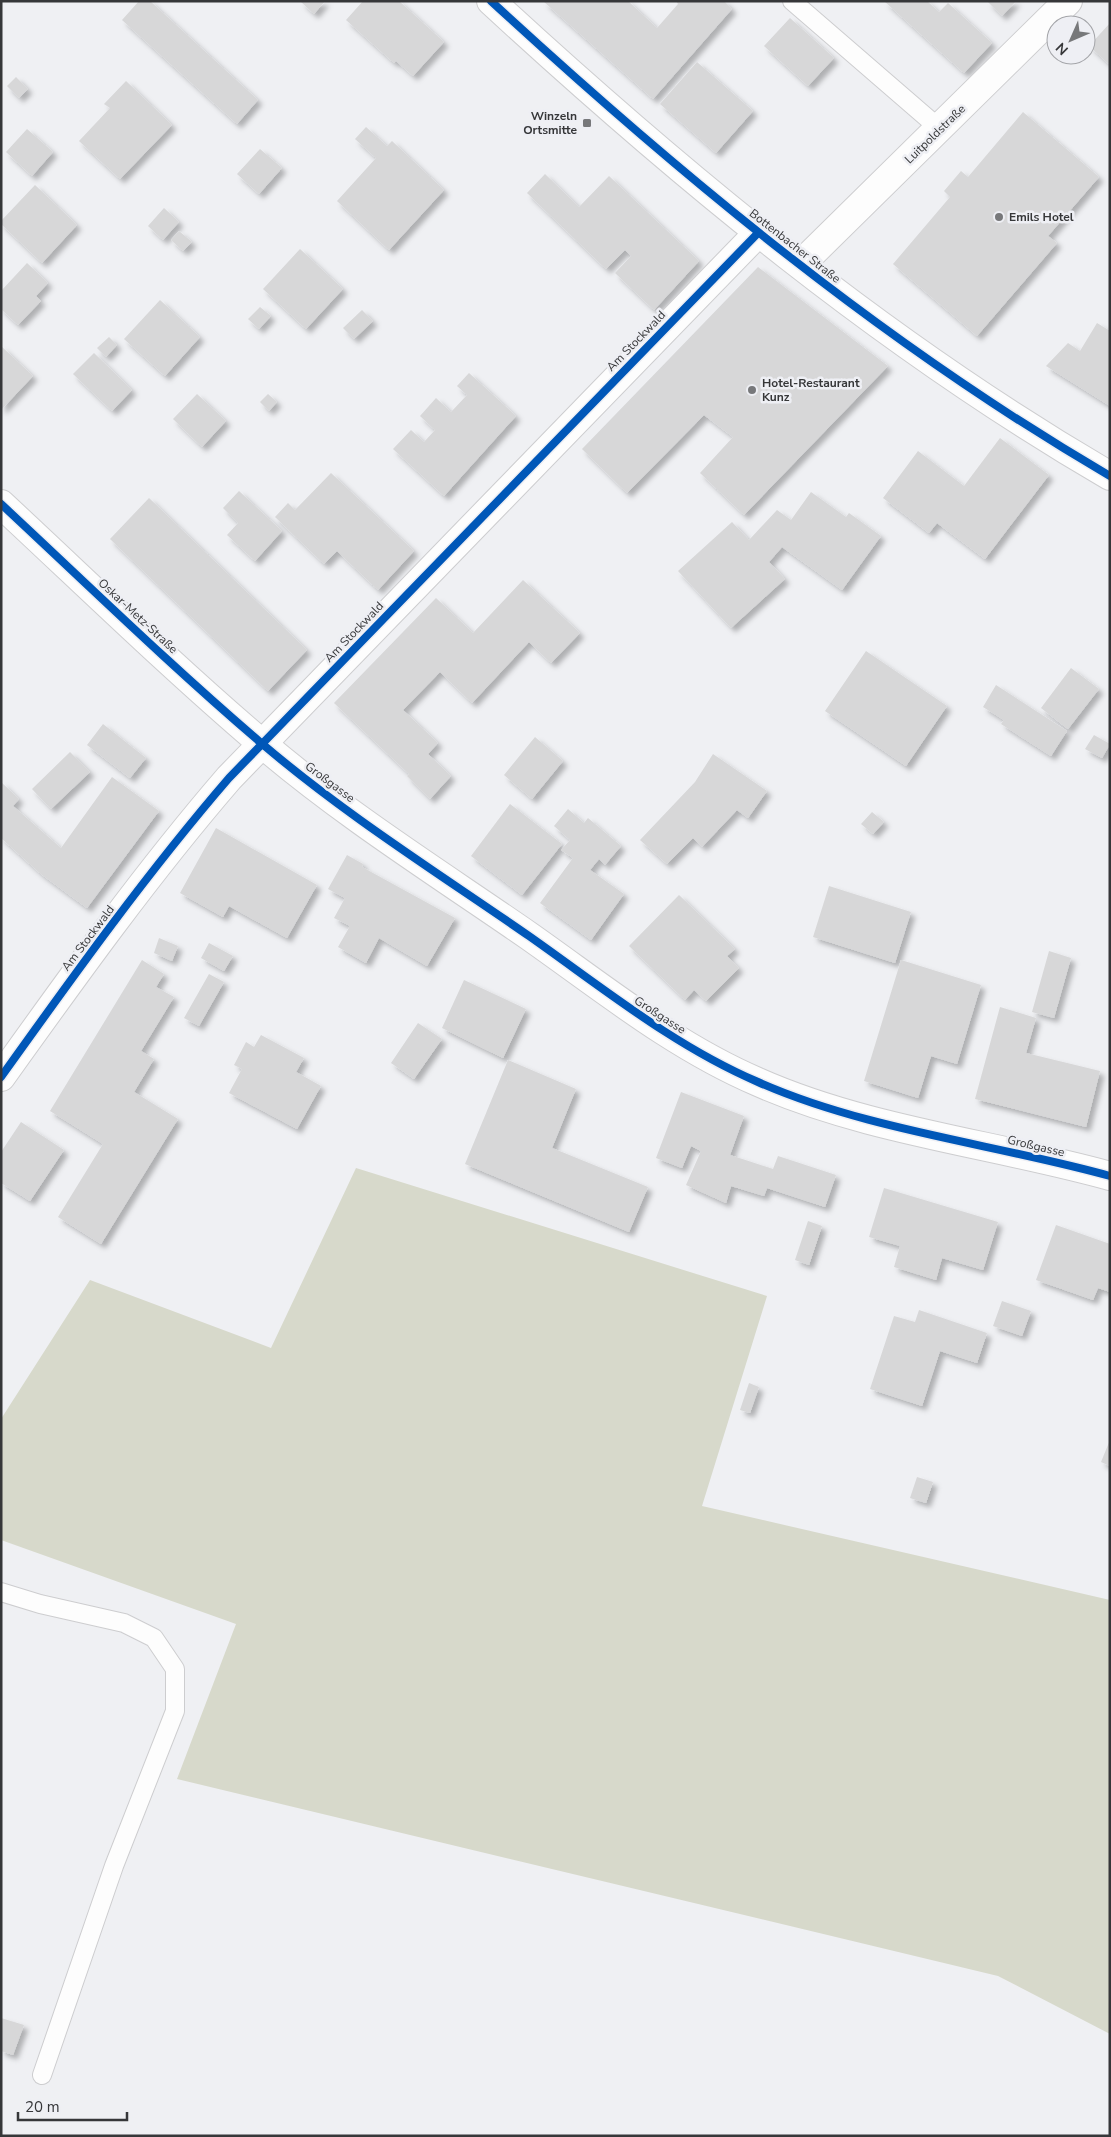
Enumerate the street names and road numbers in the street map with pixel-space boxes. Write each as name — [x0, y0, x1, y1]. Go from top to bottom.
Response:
street label: Luitpoldstraße — [901, 101, 969, 167]
street label: Bottenbacher Straße — [746, 205, 844, 287]
street label: Am Stockwald — [603, 307, 669, 375]
street label: Oskar-Metz-Straße — [95, 575, 181, 657]
street label: Am Stockwald — [321, 598, 387, 666]
street label: Großgasse — [302, 758, 358, 806]
street label: Am Stockwald — [58, 902, 118, 974]
street label: Großgasse — [631, 992, 689, 1038]
street label: Großgasse — [1006, 1132, 1066, 1160]

